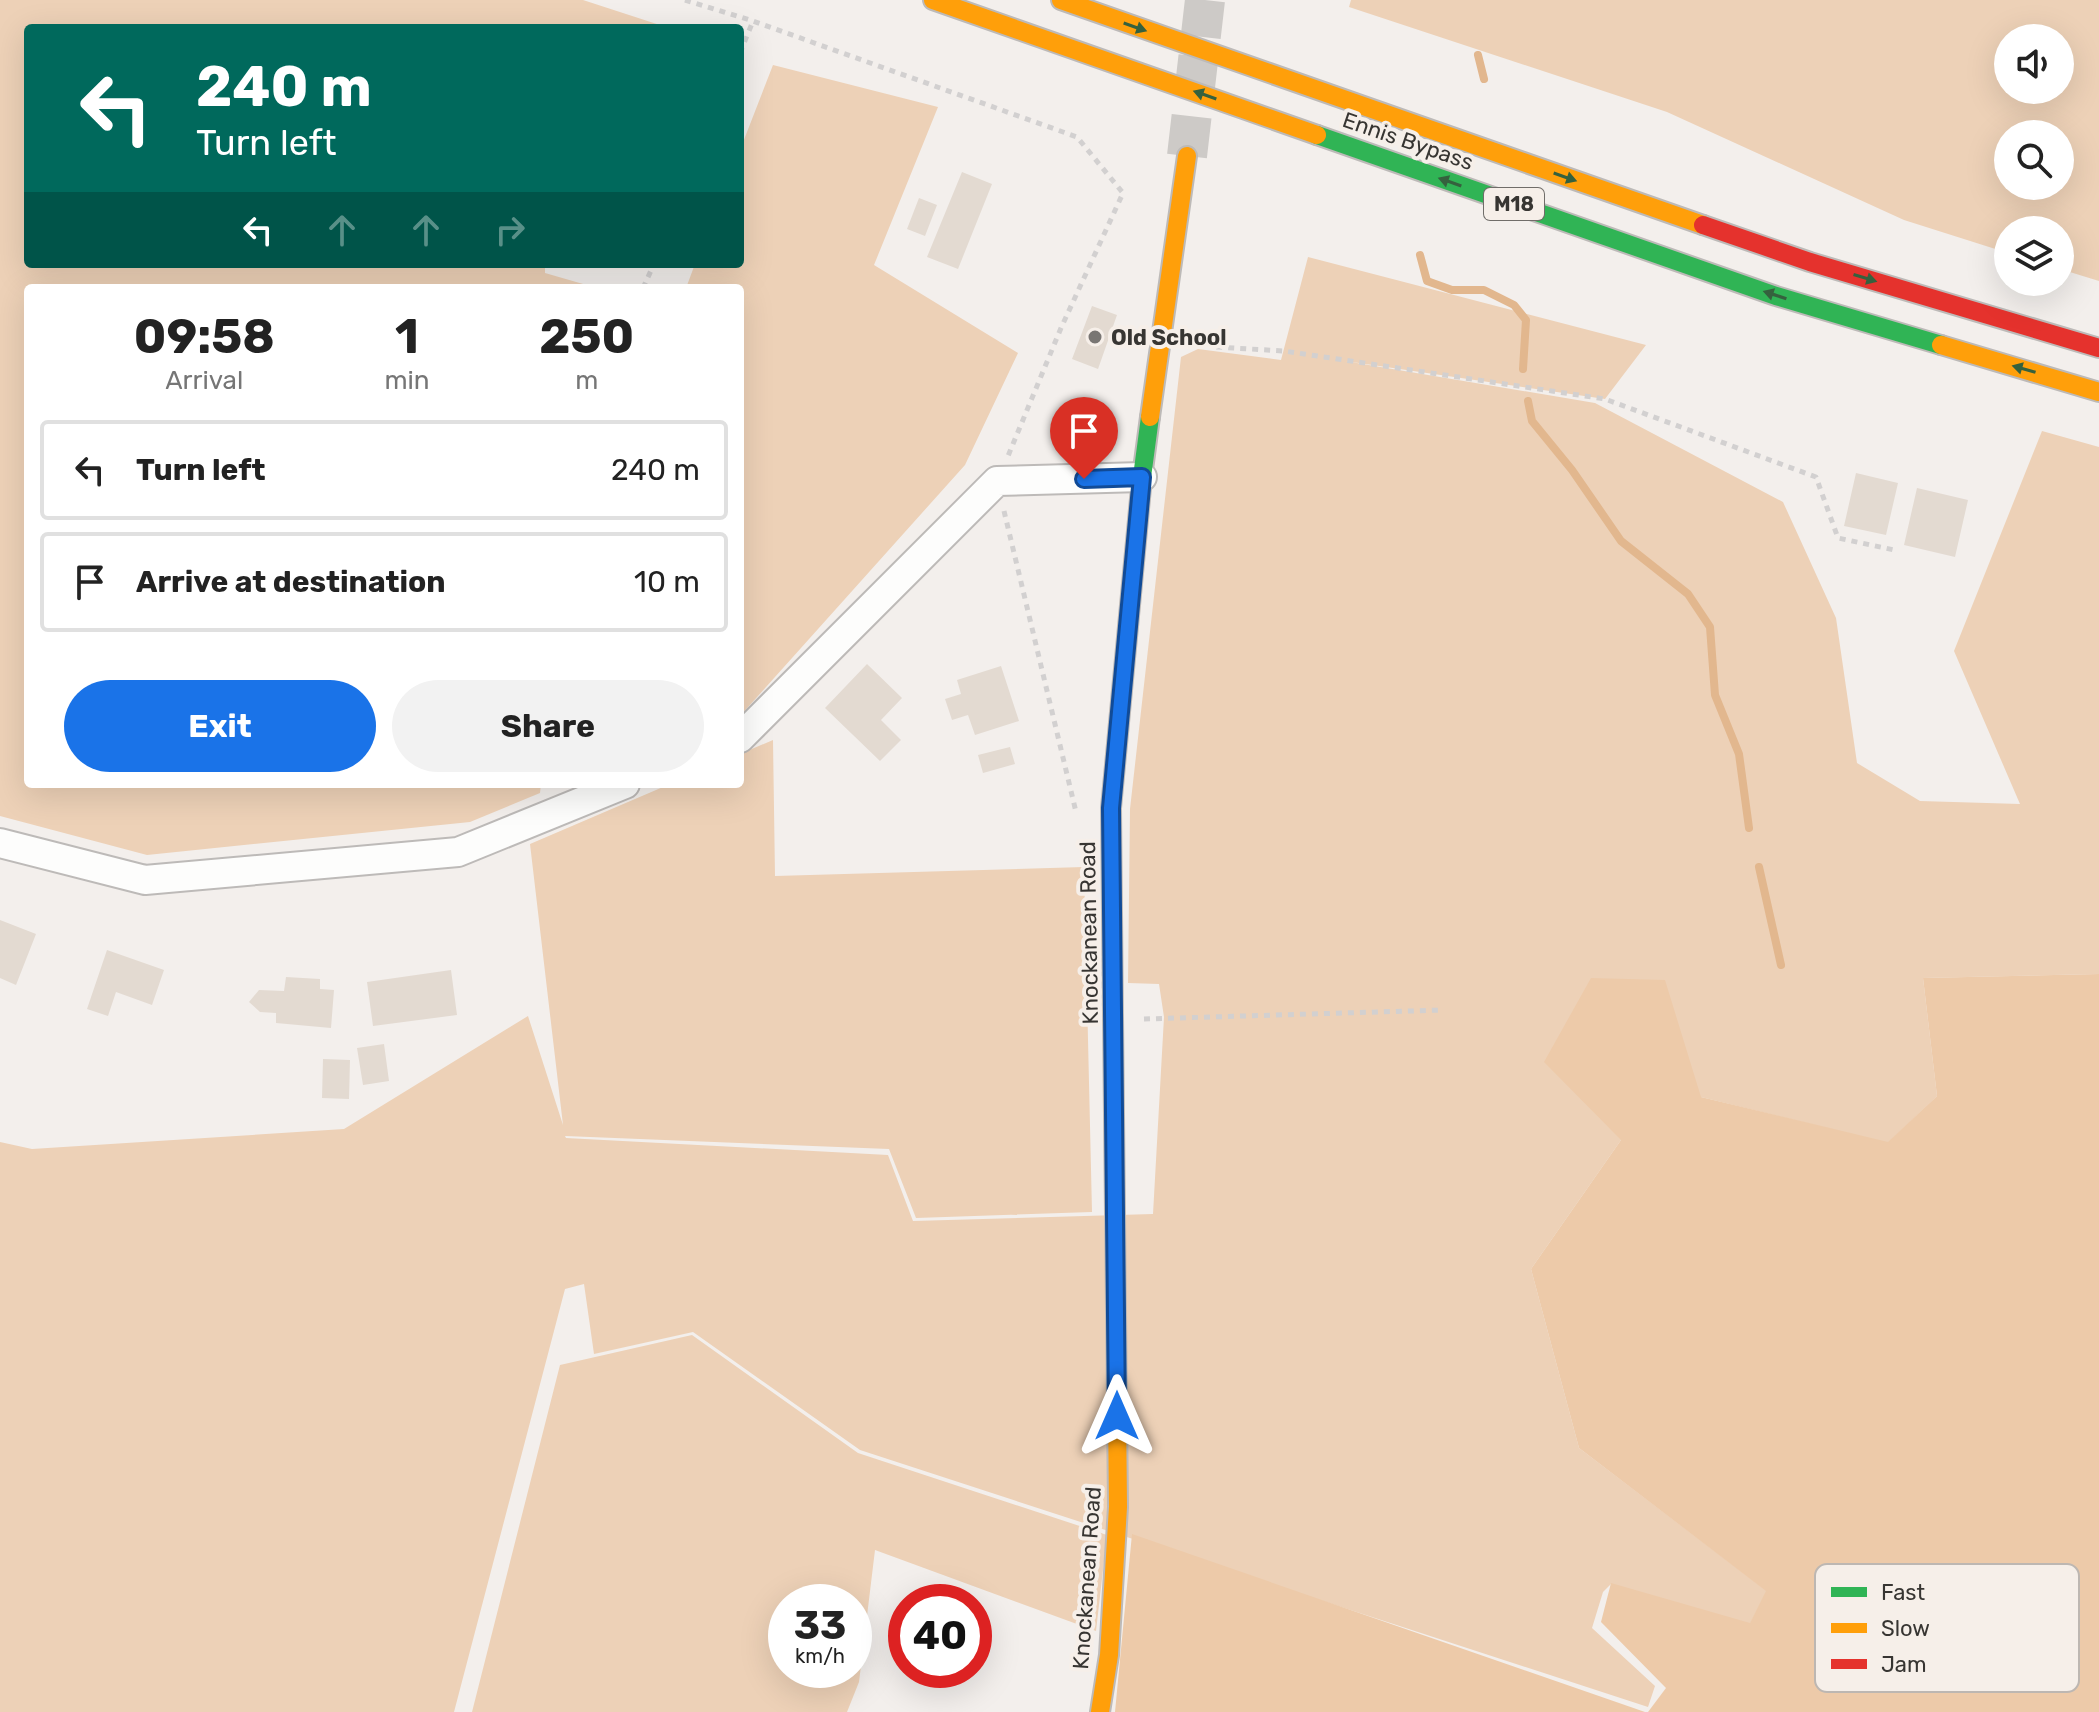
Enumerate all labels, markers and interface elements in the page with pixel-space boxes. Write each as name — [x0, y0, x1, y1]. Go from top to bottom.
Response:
one-way arrow — [1123, 21, 1147, 33]
map controls — [1994, 24, 2074, 296]
button: sound — [1994, 24, 2074, 104]
text: 240 m — [196, 54, 372, 120]
icon: left — [64, 56, 168, 160]
one-way arrow — [1193, 89, 1217, 101]
street label: Ennis Bypass — [1339, 106, 1477, 176]
button: search — [1994, 120, 2074, 200]
text: Turn left — [196, 121, 337, 164]
one-way arrow — [1553, 172, 1577, 184]
one-way arrow — [1438, 175, 1462, 187]
road number: M18 — [1484, 188, 1544, 220]
icon: left — [236, 208, 280, 252]
icon: ahead — [320, 208, 364, 252]
icon: ahead — [404, 208, 448, 252]
icon: right — [488, 208, 532, 252]
button: layers — [1994, 216, 2074, 296]
one-way arrow — [1853, 272, 1877, 285]
one-way arrow — [1763, 289, 1787, 301]
text: 09:58 — [134, 308, 275, 365]
text: 1 — [395, 308, 419, 365]
text: 250 — [539, 308, 634, 365]
place label: Old School — [1111, 324, 1227, 351]
marker: Old School — [1086, 328, 1104, 346]
one-way arrow — [2012, 362, 2036, 375]
text: Arrival — [165, 365, 243, 396]
text: min — [384, 365, 430, 396]
text: m — [575, 365, 598, 396]
pin — [1050, 397, 1118, 479]
icon: arrive — [1062, 409, 1106, 453]
icon: left — [68, 448, 112, 492]
text: Turn left — [136, 452, 266, 488]
text: 240 m — [611, 452, 700, 488]
icon: arrive — [68, 560, 112, 604]
text: Arrive at destination — [136, 564, 446, 600]
text: 10 m — [634, 564, 700, 600]
button: Exit — [64, 680, 376, 772]
button: Share — [392, 680, 704, 772]
street label: Knockanean Road — [1074, 841, 1104, 1025]
position arrow — [1075, 1374, 1159, 1458]
street label: Knockanean Road — [1067, 1486, 1107, 1670]
legend — [1815, 1564, 2079, 1692]
text: Fast — [1881, 1579, 1926, 1606]
speed limit sign: 40 — [888, 1584, 992, 1688]
text: 33 — [794, 1602, 846, 1649]
text: Slow — [1881, 1615, 1930, 1642]
text: km/h — [795, 1644, 845, 1668]
text: Jam — [1881, 1651, 1927, 1678]

